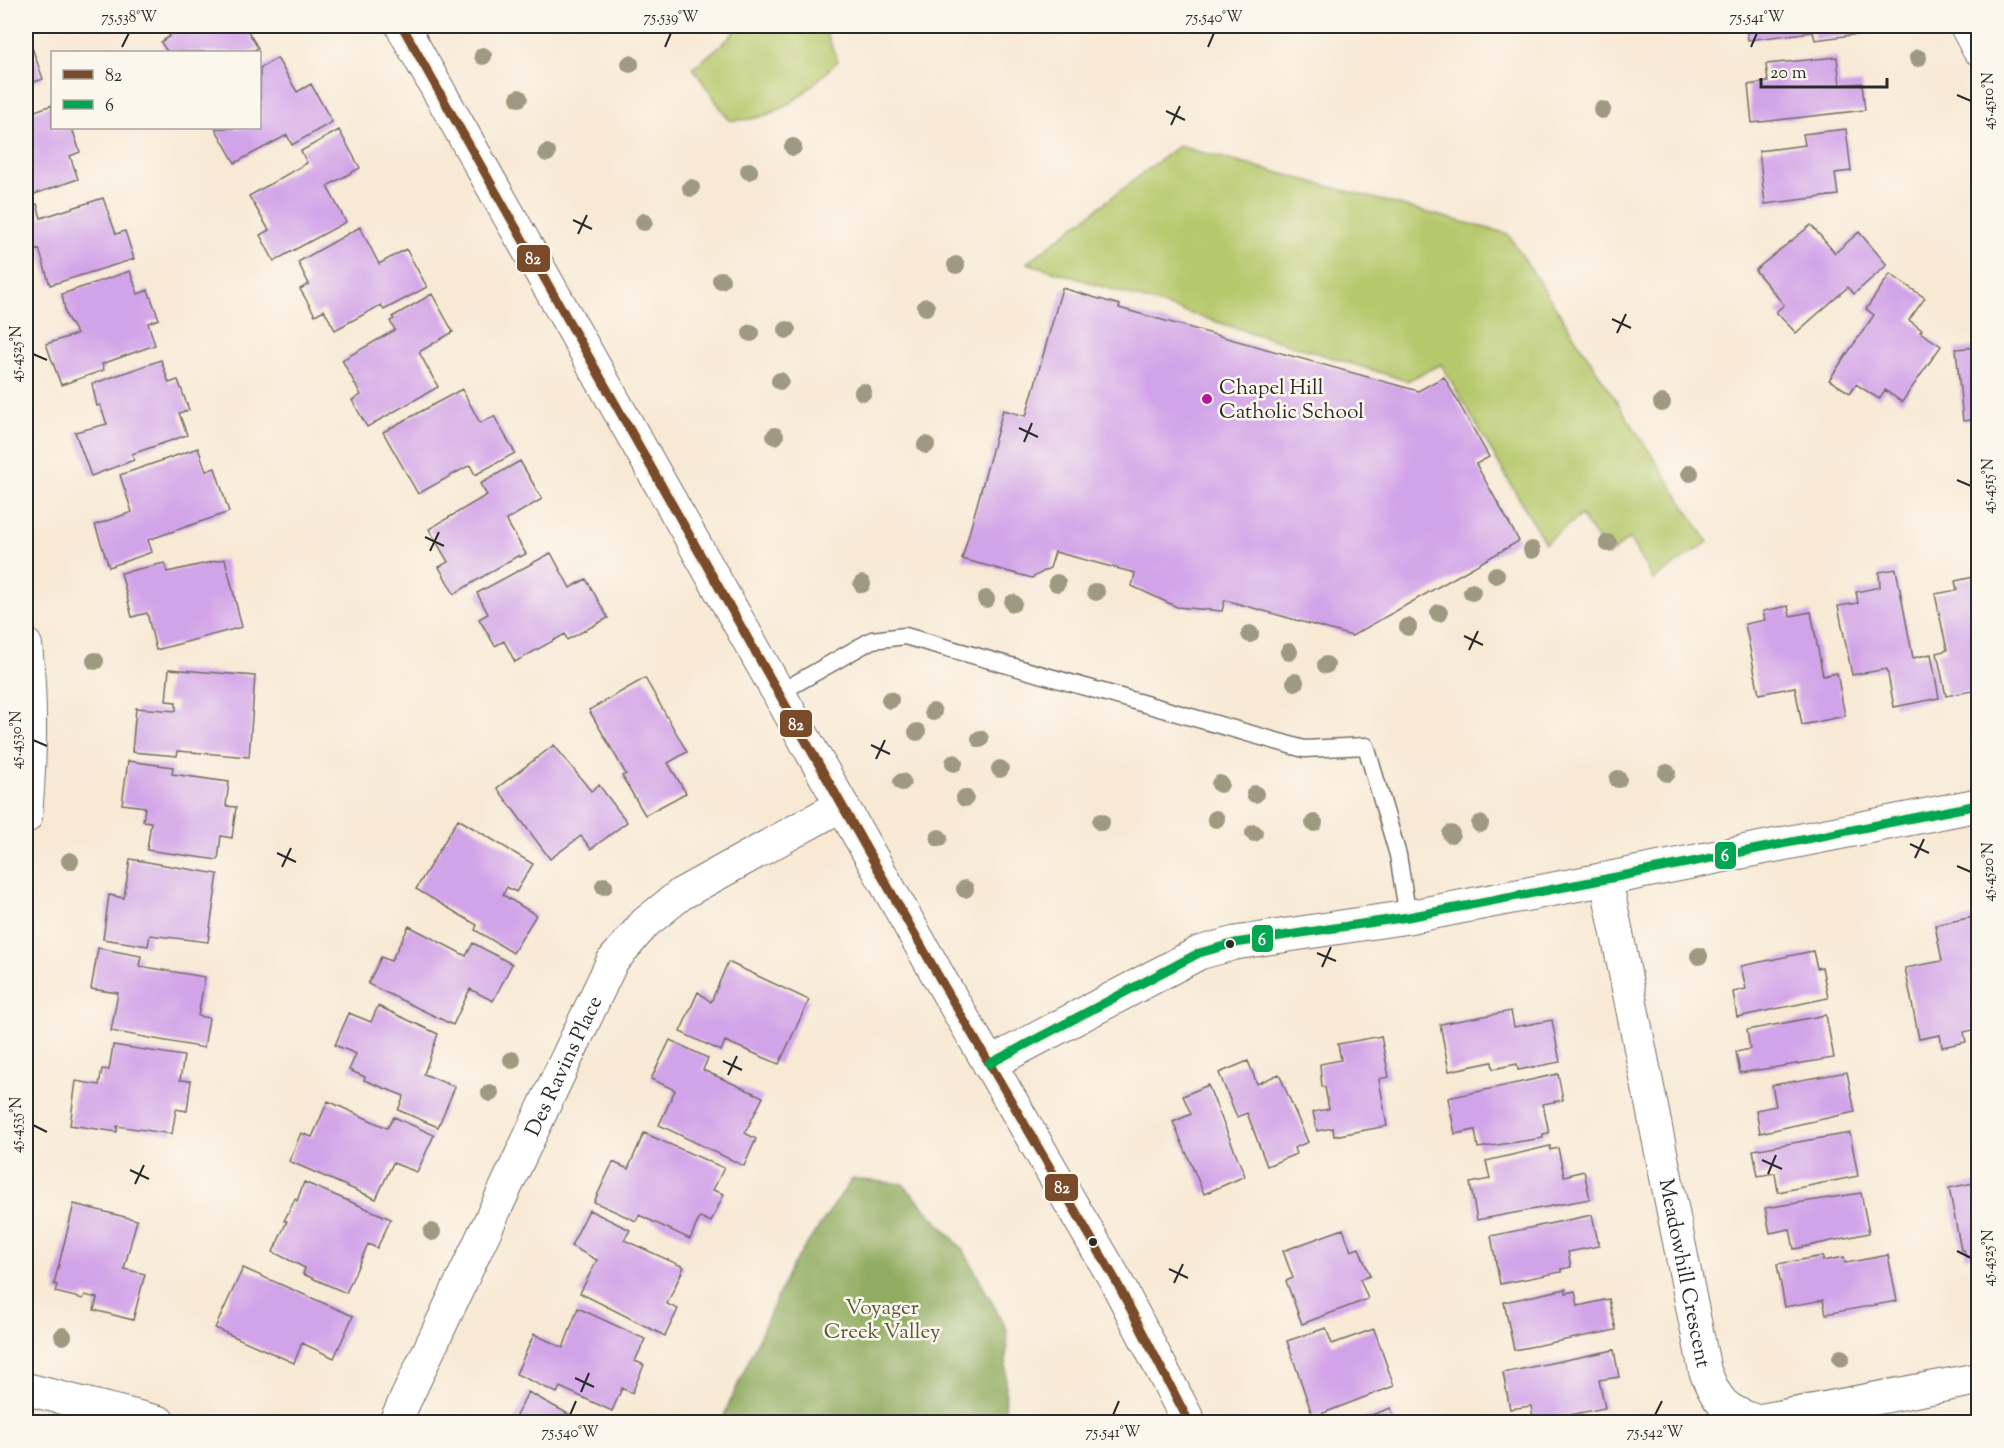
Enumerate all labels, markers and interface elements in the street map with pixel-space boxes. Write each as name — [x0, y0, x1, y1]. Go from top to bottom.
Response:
text: 75.538°W — [101, 8, 157, 29]
text: 75.539°W — [643, 8, 699, 29]
text: 75.540°W — [1185, 8, 1243, 29]
text: 75.541°W — [1730, 8, 1785, 29]
legend — [51, 51, 261, 129]
scale bar — [1761, 51, 1887, 89]
text: 20 m — [1770, 61, 1807, 87]
text: 82 — [105, 64, 123, 90]
text: 45.4510°N — [1979, 72, 2000, 130]
text: 6 — [105, 94, 114, 120]
line badge: 82 — [516, 244, 551, 273]
text: 82 — [525, 249, 541, 272]
text: 45.4525°N — [7, 325, 28, 383]
place label: Chapel Hill Catholic School — [1219, 374, 1364, 428]
marker: Chapel Hill Catholic School — [1200, 392, 1214, 406]
text: 45.4515°N — [1979, 458, 2000, 514]
line badge: 82 — [779, 709, 813, 738]
text: 45.4530°N — [7, 711, 28, 769]
text: 82 — [788, 715, 804, 738]
line badge: 6 — [1714, 841, 1737, 870]
text: 45.4520°N — [1979, 842, 2000, 902]
text: 6 — [1721, 846, 1729, 869]
line badge: 6 — [1251, 924, 1274, 953]
text: 6 — [1258, 930, 1266, 953]
unlabelled marker — [1224, 938, 1236, 950]
street label: Des Ravins Place — [519, 991, 611, 1142]
text: 45.4535°N — [7, 1097, 28, 1153]
line badge: 82 — [1044, 1173, 1079, 1202]
street label: Meadowhill Crescent — [1650, 1176, 1717, 1371]
text: 82 — [1054, 1178, 1070, 1201]
text: 45.4525°N — [1979, 1229, 2000, 1287]
unlabelled marker — [1087, 1236, 1099, 1248]
park label: Voyager Creek Valley — [824, 1294, 941, 1348]
text: 75.540°W — [541, 1423, 599, 1444]
text: 75.541°W — [1086, 1423, 1141, 1444]
text: 75.542°W — [1627, 1423, 1684, 1444]

